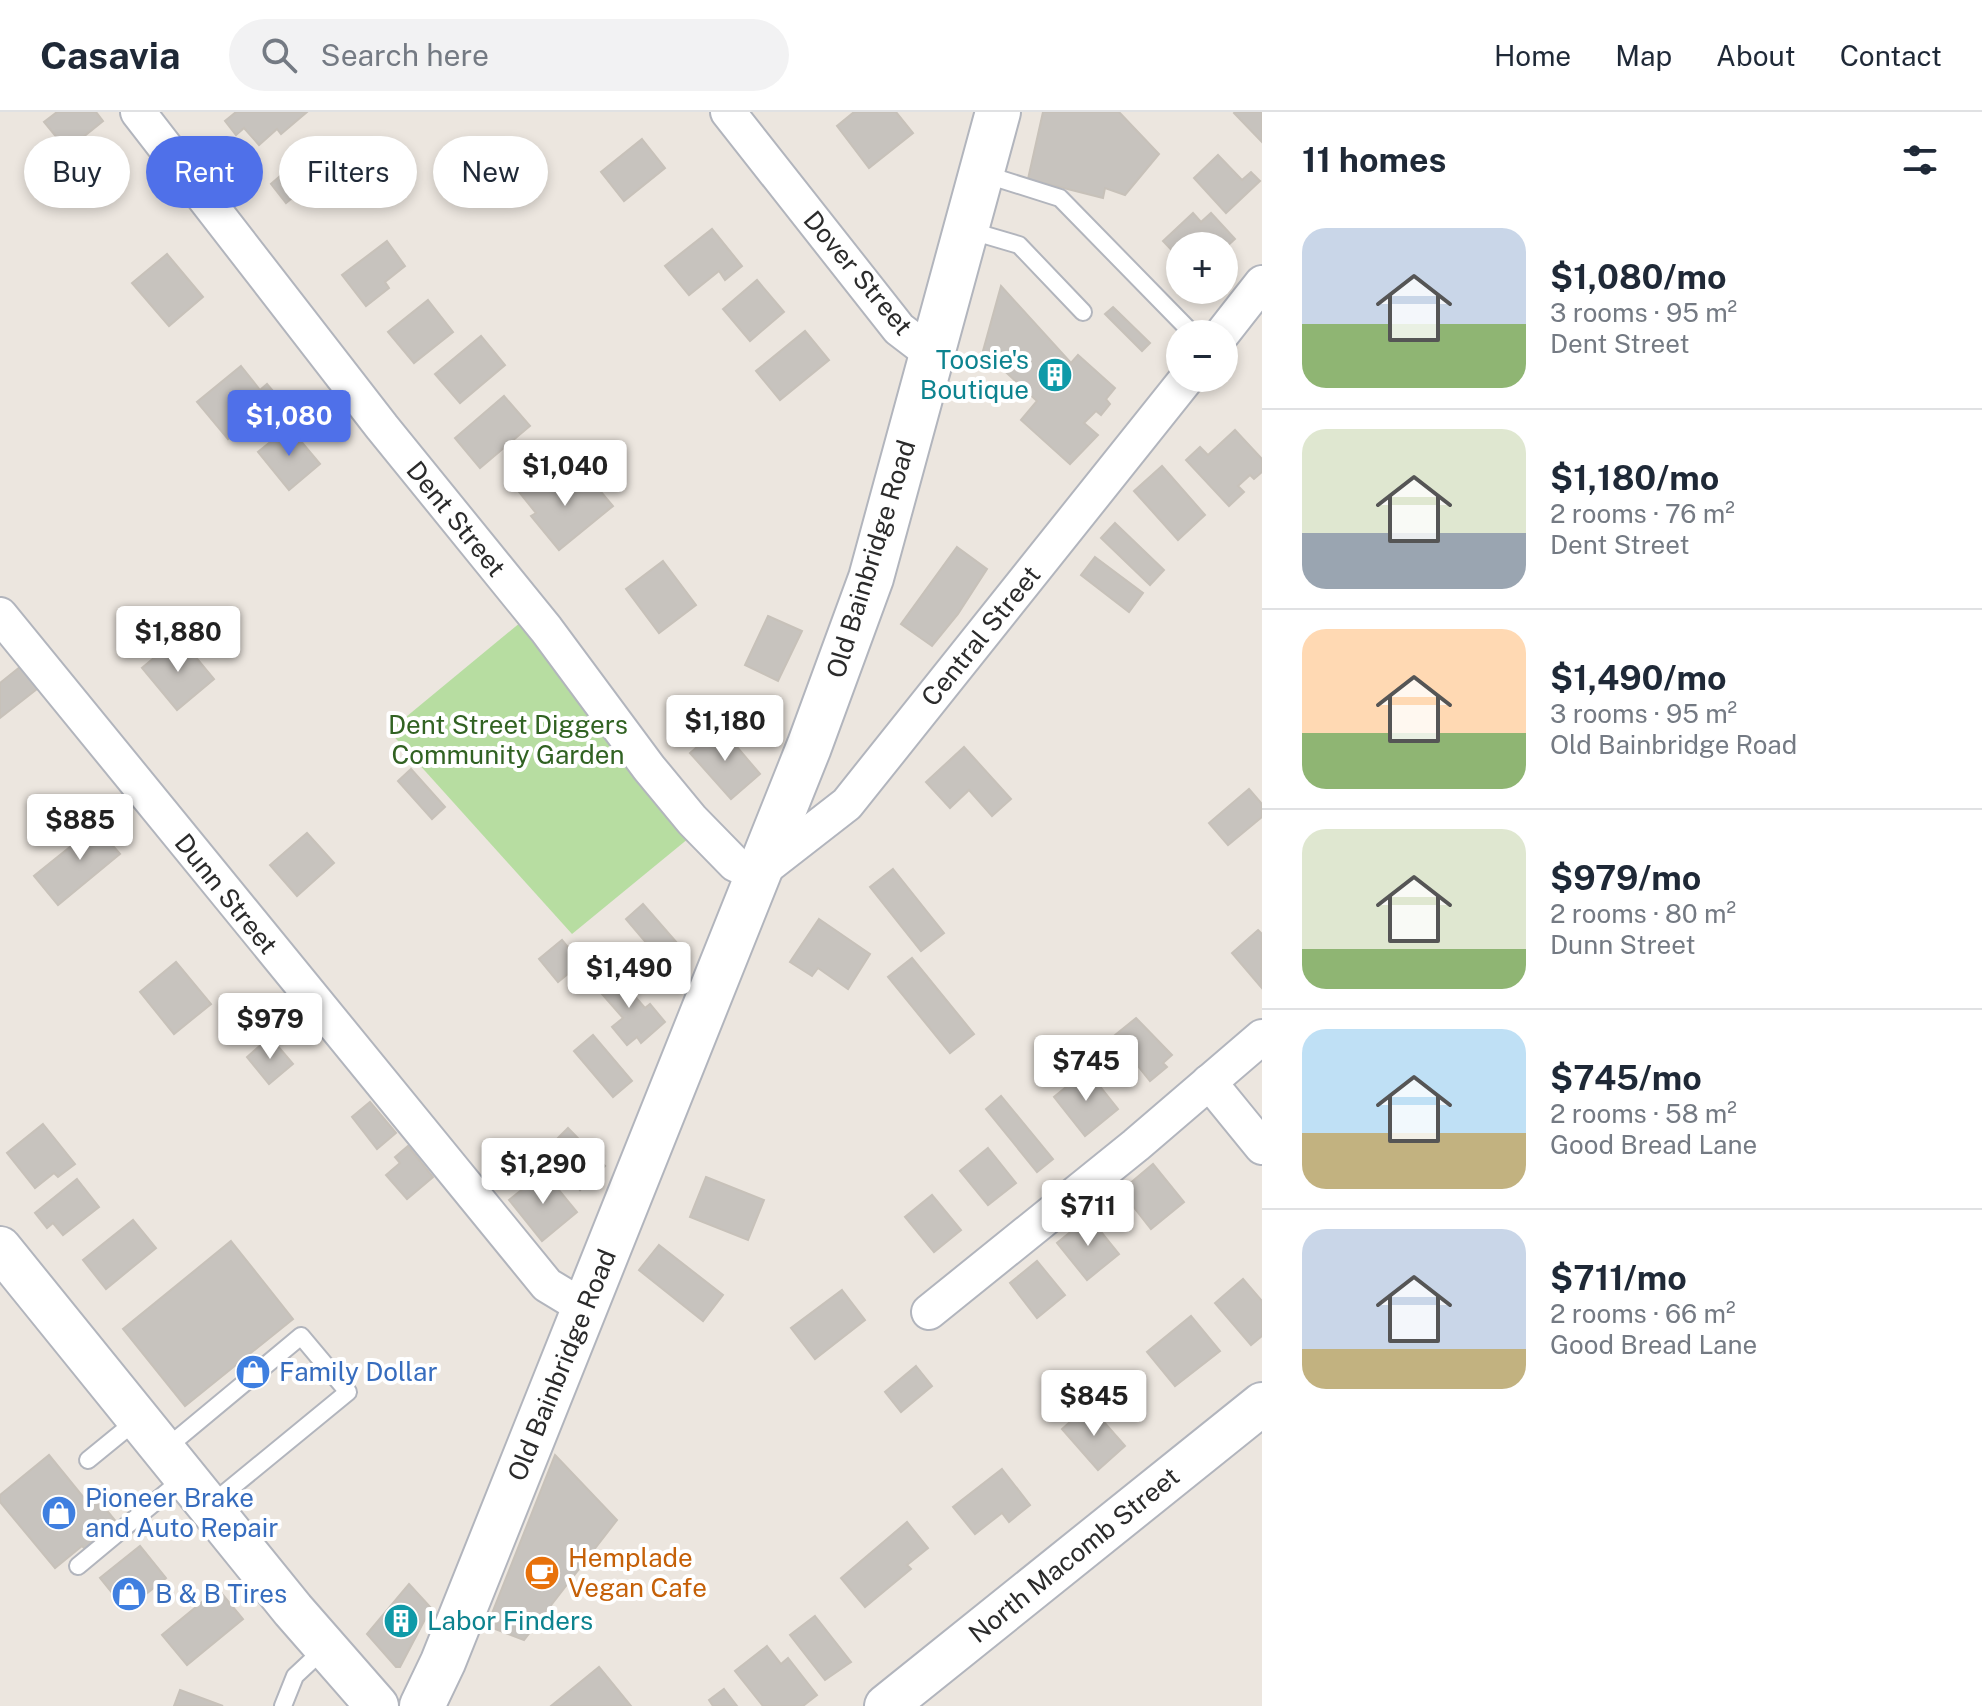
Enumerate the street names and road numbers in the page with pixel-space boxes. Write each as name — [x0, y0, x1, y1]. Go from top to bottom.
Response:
street label: Dover Street — [798, 204, 919, 341]
street label: Old Bainbridge Road — [820, 436, 921, 682]
street label: Dent Street — [400, 455, 512, 583]
street label: Central Street — [915, 559, 1047, 712]
street label: Dunn Street — [169, 827, 284, 960]
street label: Old Bainbridge Road — [501, 1244, 622, 1485]
street label: North Macomb Street — [962, 1460, 1185, 1649]

